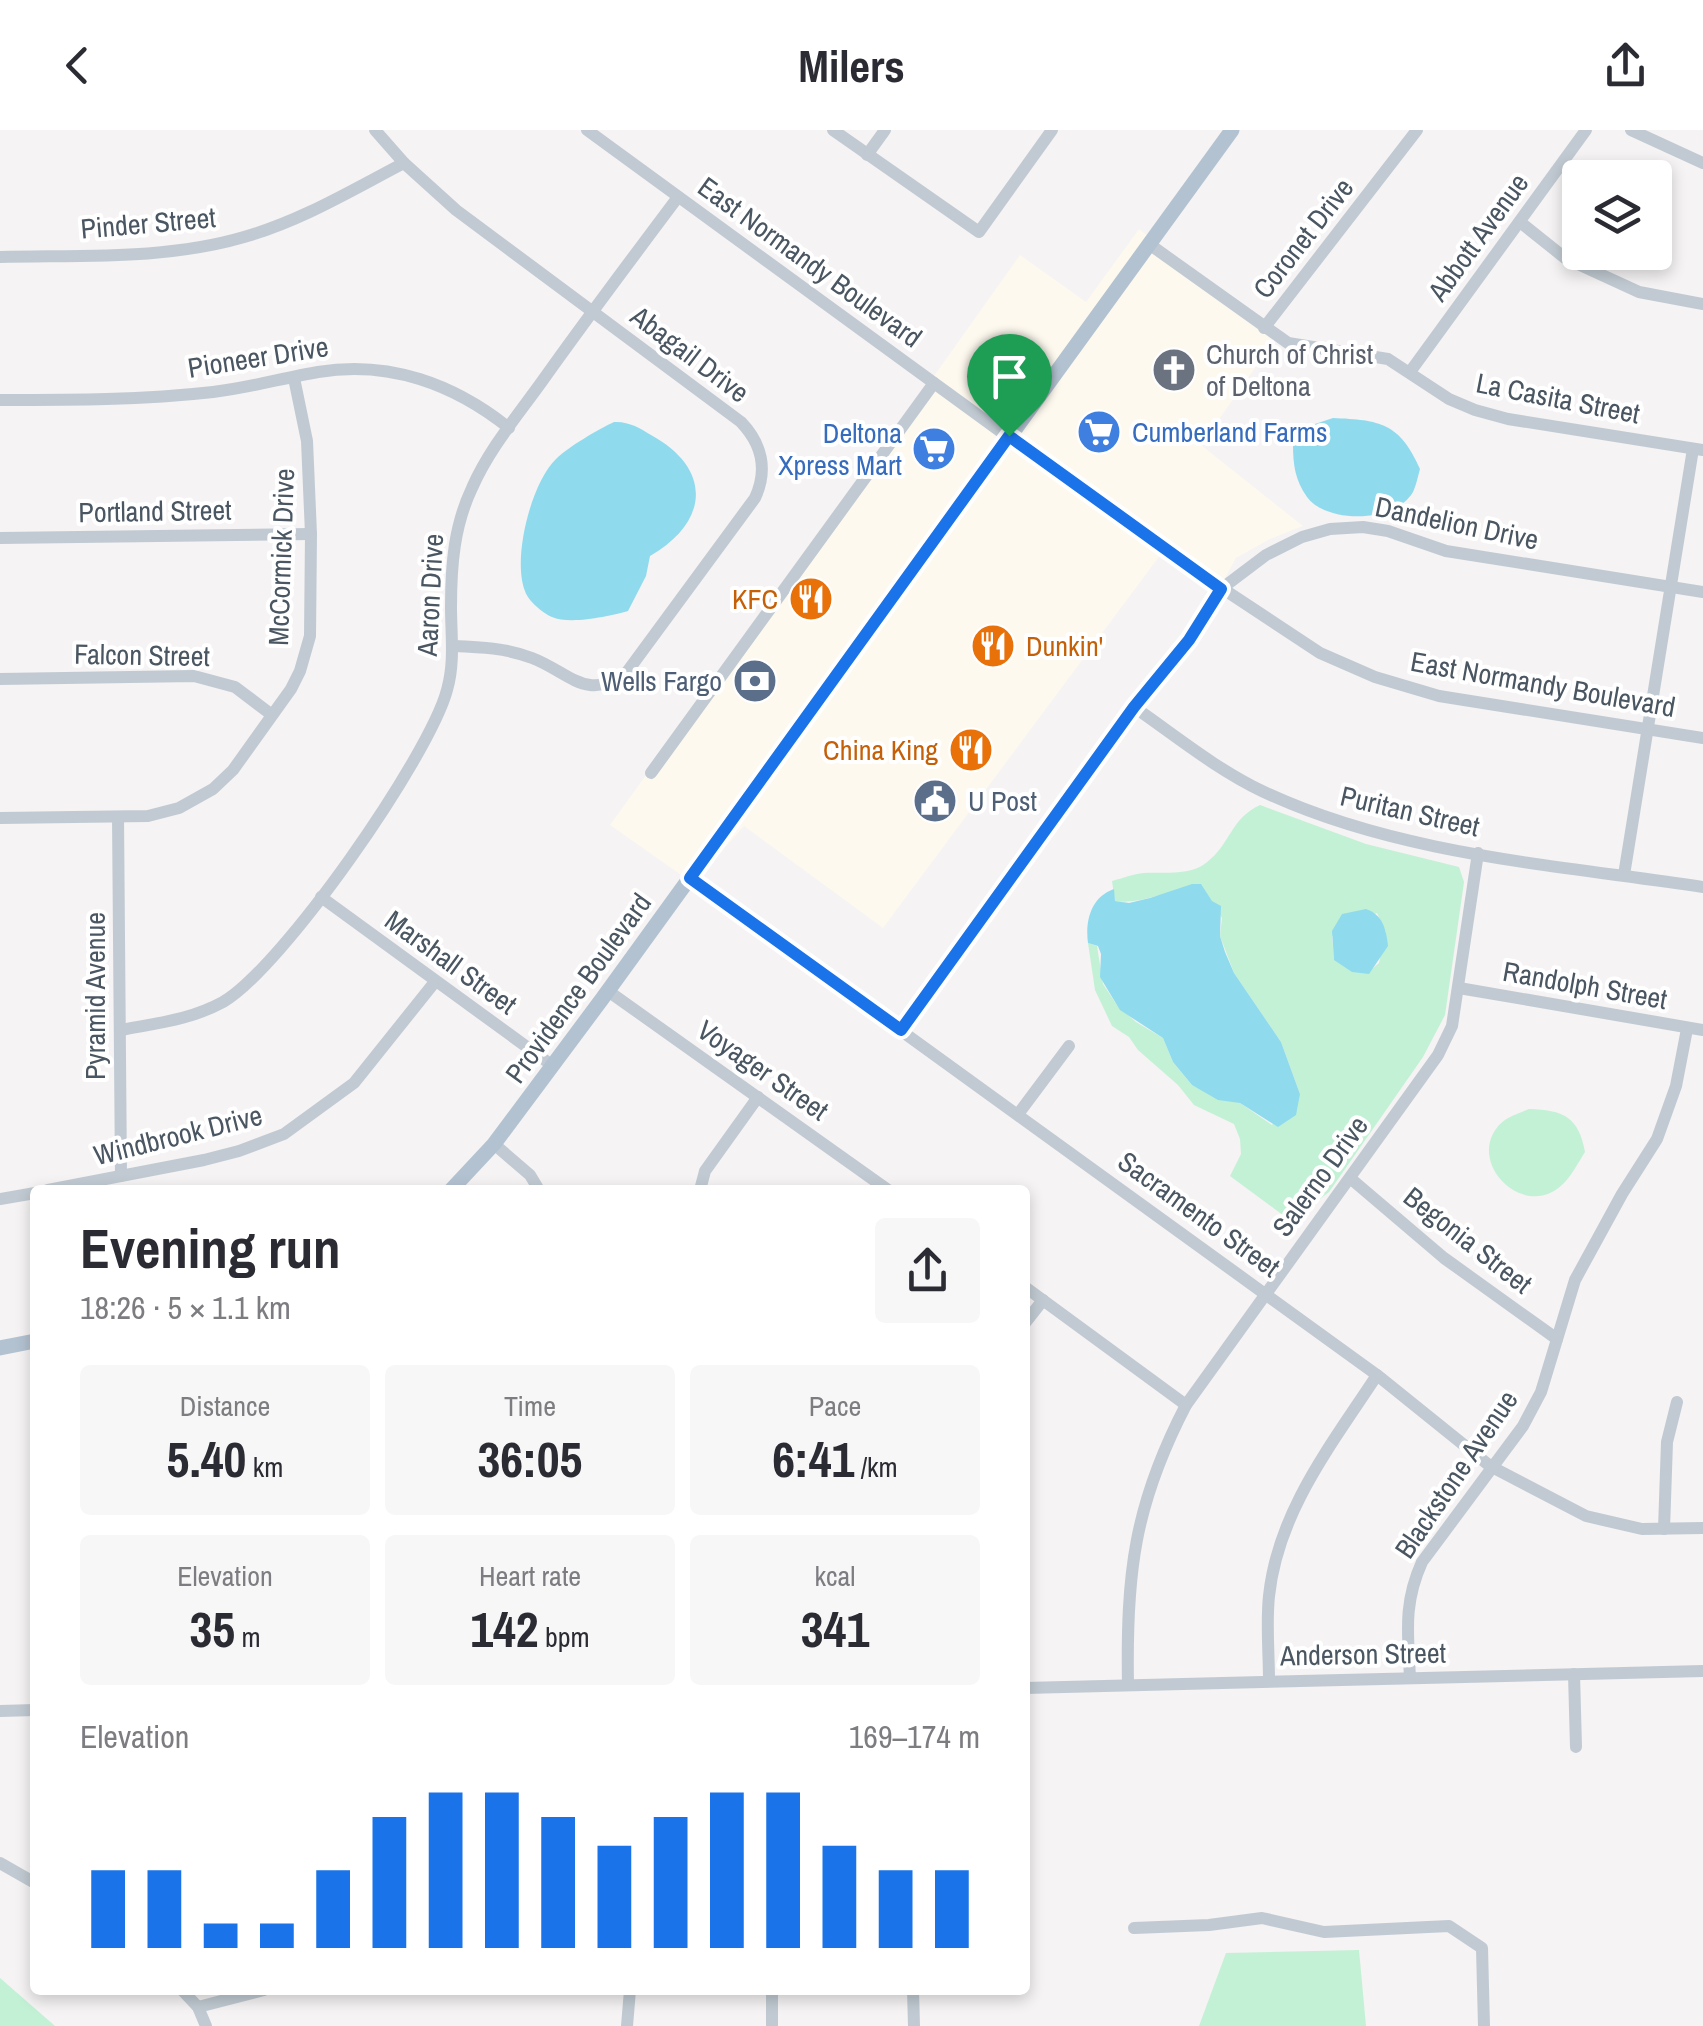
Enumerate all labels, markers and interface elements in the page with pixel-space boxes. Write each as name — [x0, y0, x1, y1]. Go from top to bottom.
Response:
text: Milers — [798, 35, 905, 96]
icon: back — [50, 38, 105, 93]
icon: share — [1598, 38, 1653, 93]
map controls — [1562, 160, 1672, 270]
button: layers — [1562, 160, 1672, 270]
street label: Abbott Avenue — [1418, 166, 1537, 309]
street label: East Normandy Boulevard — [690, 168, 930, 356]
street label: Coronet Drive — [1244, 170, 1362, 306]
street label: Pinder Street — [79, 198, 217, 248]
street label: Abagail Drive — [622, 296, 757, 411]
street label: Pioneer Drive — [185, 327, 331, 387]
pin — [967, 334, 1052, 437]
place label: Church of Christ of Deltona — [1206, 335, 1373, 405]
church icon: Church of Christ of Deltona — [1151, 347, 1197, 393]
icon: arrive — [982, 349, 1037, 404]
street label: La Casita Street — [1473, 364, 1643, 432]
supermarket icon: Cumberland Farms — [1076, 409, 1122, 455]
place label: Cumberland Farms — [1132, 413, 1327, 451]
place label: Deltona Xpress Mart — [778, 414, 902, 484]
supermarket icon: Deltona Xpress Mart — [911, 426, 957, 472]
street label: McCormick Drive — [259, 468, 303, 646]
street label: Dandelion Drive — [1372, 487, 1542, 559]
street label: Portland Street — [78, 491, 232, 531]
street label: Aaron Drive — [408, 533, 452, 658]
restaurant icon: KFC — [788, 576, 834, 622]
place label: KFC — [732, 580, 778, 618]
restaurant icon: Dunkin' — [970, 623, 1016, 669]
place label: Dunkin' — [1026, 627, 1103, 665]
street label: Falcon Street — [74, 635, 210, 675]
street label: East Normandy Boulevard — [1408, 642, 1678, 726]
bank icon: Wells Fargo — [732, 658, 778, 704]
place label: Wells Fargo — [601, 662, 722, 700]
restaurant icon: China King — [948, 727, 994, 773]
place label: China King — [823, 731, 938, 769]
street label: Puritan Street — [1337, 777, 1483, 845]
public building icon: U Post — [912, 778, 958, 824]
place label: U Post — [968, 782, 1037, 820]
street label: Providence Boulevard — [496, 885, 660, 1091]
street label: Marshall Street — [377, 901, 525, 1023]
street label: Pyramid Avenue — [76, 912, 114, 1080]
street label: Randolph Street — [1500, 952, 1670, 1018]
street label: Voyager Street — [690, 1011, 836, 1129]
street label: Windbrook Drive — [90, 1096, 266, 1174]
street label: Salerno Drive — [1263, 1108, 1377, 1244]
street label: Sacramento Street — [1110, 1142, 1288, 1286]
street label: Begonia Street — [1396, 1178, 1540, 1302]
text: Evening run — [80, 1211, 341, 1285]
button: share — [875, 1218, 980, 1323]
text: 18:26 · 5 × 1.1 km — [80, 1286, 291, 1329]
street label: Blackstone Avenue — [1386, 1383, 1526, 1565]
text: Distance — [180, 1387, 270, 1425]
text: Time — [504, 1387, 556, 1425]
text: Pace — [809, 1387, 861, 1425]
text: 5.40 — [167, 1425, 246, 1493]
text: 36:05 — [478, 1425, 582, 1493]
text: 6:41 — [772, 1425, 854, 1493]
text: km — [246, 1448, 283, 1486]
text: /km — [854, 1448, 898, 1486]
text: Elevation — [177, 1557, 273, 1595]
text: Heart rate — [479, 1557, 581, 1595]
text: kcal — [815, 1557, 855, 1595]
text: 35 — [189, 1595, 235, 1663]
text: 142 — [470, 1595, 539, 1663]
text: 341 — [801, 1595, 869, 1663]
text: m — [235, 1618, 261, 1656]
text: bpm — [539, 1618, 590, 1656]
street label: Anderson Street — [1279, 1634, 1446, 1674]
text: Elevation — [80, 1715, 189, 1758]
text: 169–174 m — [849, 1715, 980, 1758]

